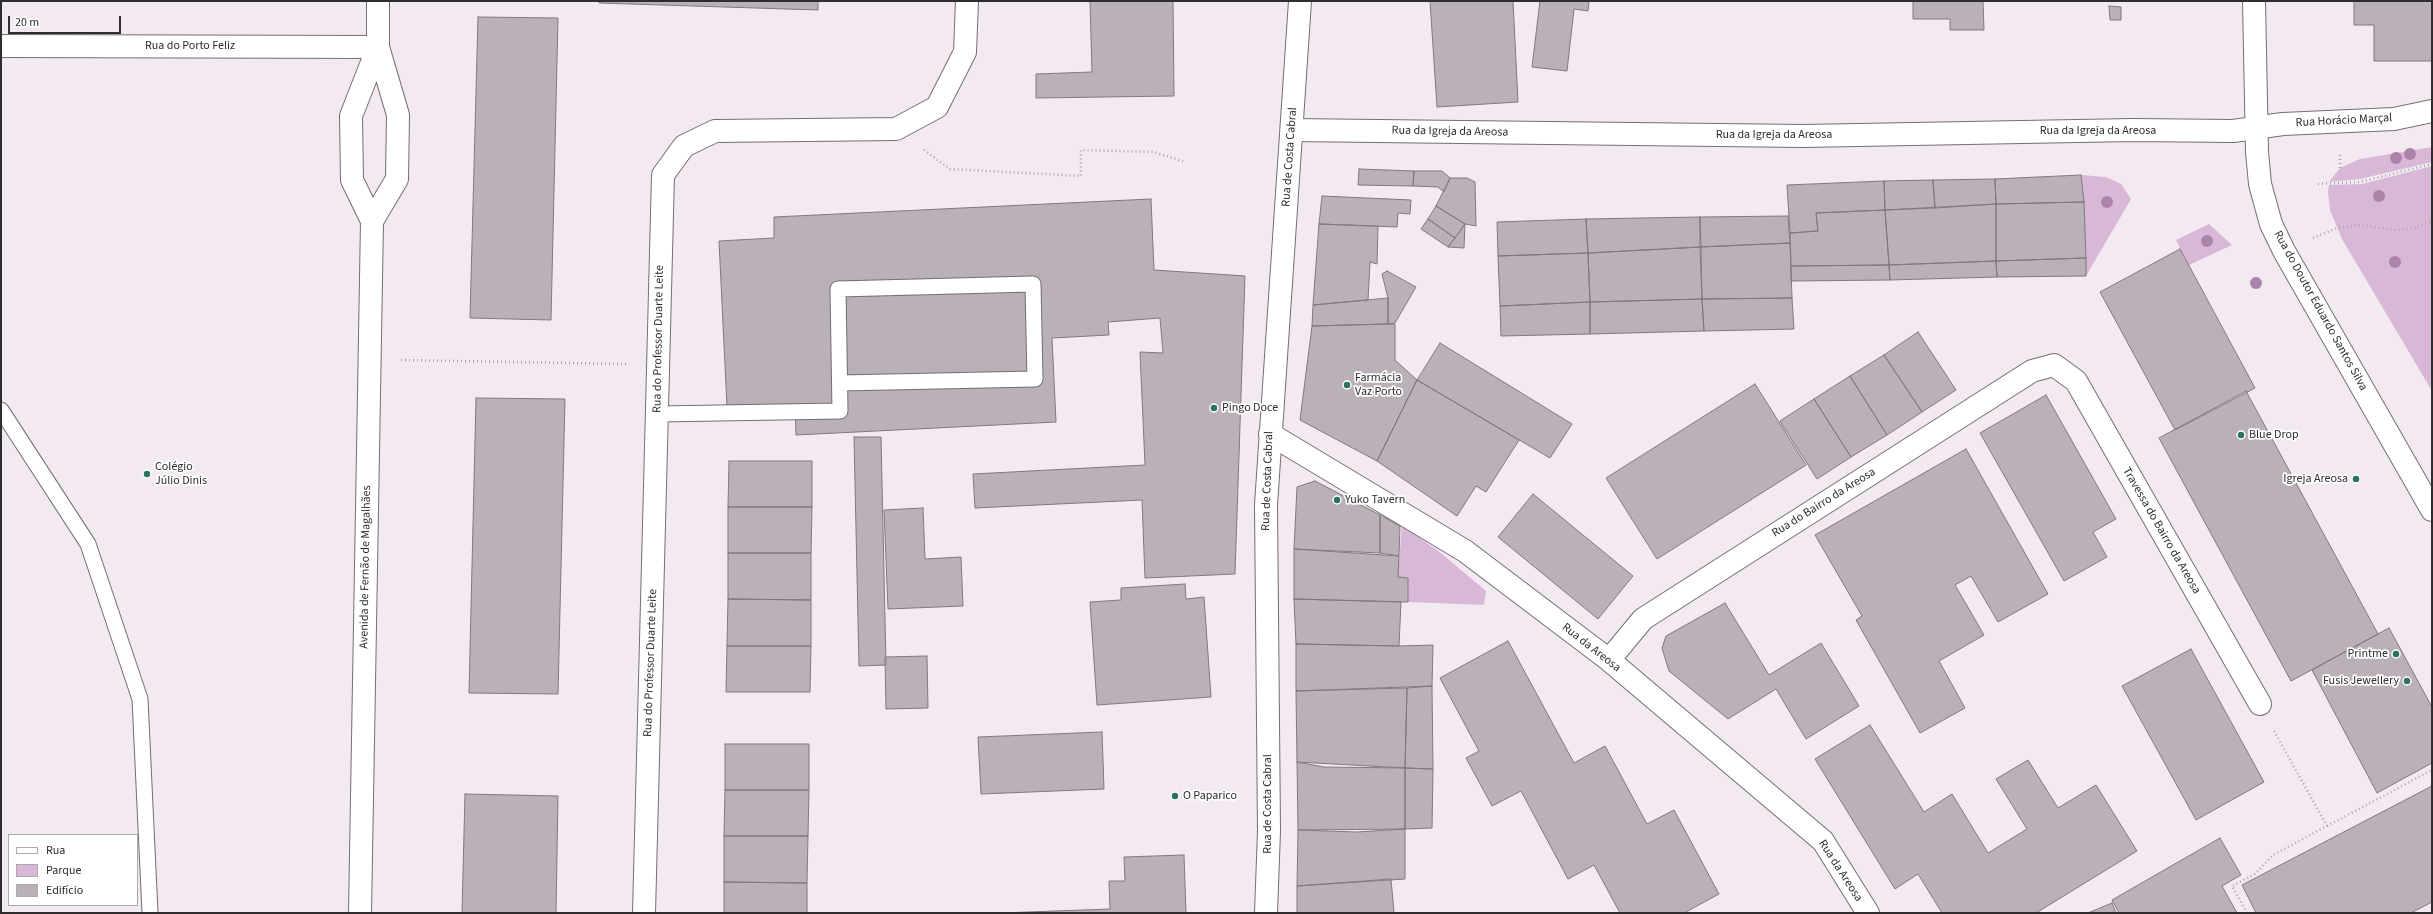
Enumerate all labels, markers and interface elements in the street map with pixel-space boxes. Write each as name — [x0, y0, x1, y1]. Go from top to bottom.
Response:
scale bar — [10, 8, 123, 34]
text: 20 m — [15, 14, 39, 31]
street label: Rua do Porto Feliz — [145, 39, 235, 53]
street label: Rua de Costa Cabral — [1279, 107, 1301, 207]
street label: Rua Horácio Marçal — [2295, 111, 2393, 131]
street label: Rua da Igreja da Areosa — [1392, 124, 1508, 140]
street label: Rua da Igreja da Areosa — [2040, 124, 2156, 138]
street label: Rua da Igreja da Areosa — [1716, 128, 1832, 142]
street label: Rua do Doutor Eduardo Santos Silva — [2270, 229, 2370, 393]
street label: Rua do Professor Duarte Leite — [651, 265, 667, 413]
place label: Farmácia Vaz Porto — [1355, 371, 1402, 399]
marker: Farmácia Vaz Porto — [1342, 380, 1352, 390]
place label: Pingo Doce — [1222, 401, 1278, 415]
marker: Pingo Doce — [1209, 403, 1219, 413]
place label: Blue Drop — [2249, 428, 2299, 442]
marker: Blue Drop — [2236, 430, 2246, 440]
street label: Rua de Costa Cabral — [1259, 431, 1277, 531]
place label: Colégio Júlio Dinis — [155, 460, 207, 488]
street label: Rua do Bairro da Areosa — [1769, 465, 1879, 541]
street label: Travessa do Bairro da Areosa — [2119, 465, 2203, 597]
marker: Colégio Júlio Dinis — [142, 469, 152, 479]
place label: Igreja Areosa — [2283, 472, 2348, 486]
marker: Igreja Areosa — [2351, 474, 2361, 484]
street label: Avenida de Fernão de Magalhães — [357, 485, 375, 649]
place label: Yuko Tavern — [1345, 493, 1405, 507]
marker: Yuko Tavern — [1332, 495, 1342, 505]
street label: Rua do Professor Duarte Leite — [641, 589, 661, 737]
street label: Rua da Areosa — [1559, 620, 1623, 676]
place label: Printme — [2348, 647, 2388, 661]
marker: Printme — [2391, 649, 2401, 659]
place label: Fusis Jewellery — [2323, 674, 2399, 688]
marker: Fusis Jewellery — [2402, 676, 2412, 686]
street label: Rua de Costa Cabral — [1261, 754, 1275, 854]
place label: O Paparico — [1183, 789, 1237, 803]
marker: O Paparico — [1170, 791, 1180, 801]
legend — [8, 834, 138, 906]
street label: Rua da Areosa — [1815, 837, 1865, 905]
text: Rua — [46, 842, 65, 859]
text: Parque — [46, 862, 82, 879]
text: Edifício — [46, 882, 83, 899]

